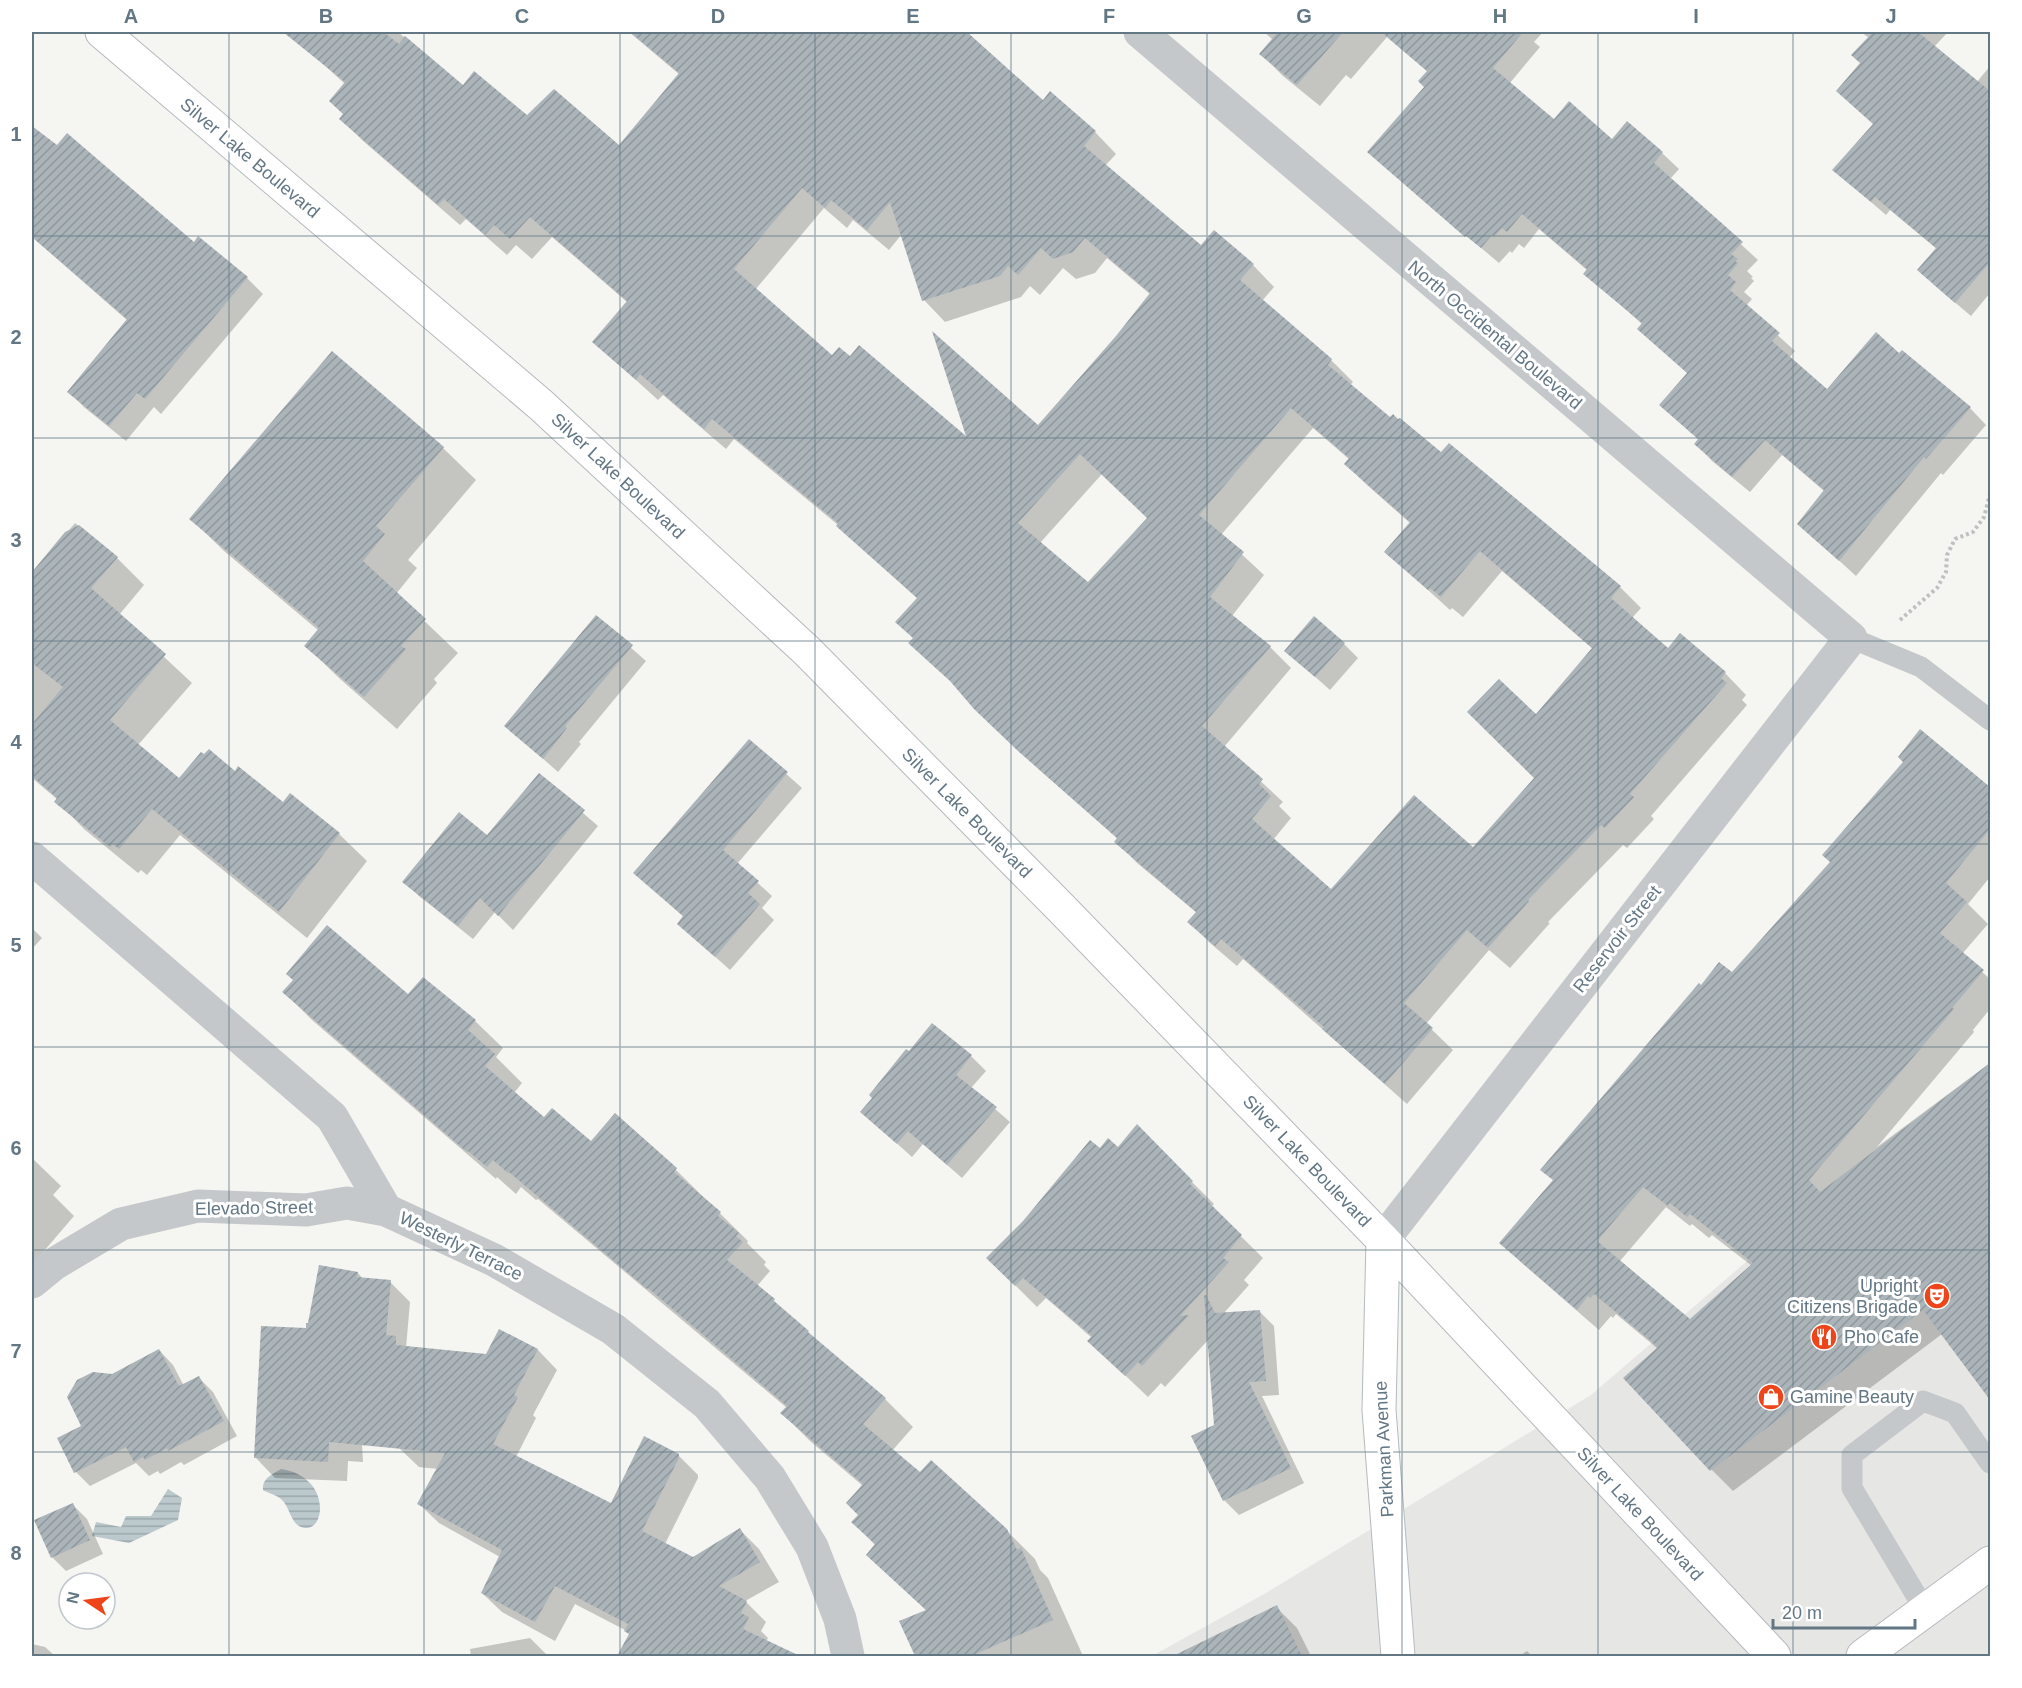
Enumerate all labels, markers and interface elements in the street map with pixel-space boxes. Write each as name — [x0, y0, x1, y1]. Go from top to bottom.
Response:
text: A — [124, 5, 138, 27]
text: B — [319, 5, 333, 27]
text: C — [515, 5, 529, 27]
text: D — [711, 5, 725, 27]
text: E — [906, 5, 920, 27]
text: F — [1103, 5, 1115, 27]
text: G — [1296, 5, 1312, 27]
text: H — [1493, 5, 1507, 27]
text: I — [1693, 5, 1699, 27]
text: J — [1885, 5, 1897, 27]
street label: Silver Lake Boulevard — [177, 94, 323, 222]
text: 1 — [10, 123, 22, 145]
street label: North Occidental Boulevard — [1404, 257, 1586, 413]
text: 2 — [10, 326, 22, 348]
street label: Silver Lake Boulevard — [547, 409, 689, 543]
text: 3 — [10, 529, 22, 551]
text: 4 — [10, 731, 22, 753]
street label: Silver Lake Boulevard — [898, 744, 1036, 882]
street label: Reservoir Street — [1569, 882, 1665, 996]
text: 5 — [10, 934, 22, 956]
street label: Silver Lake Boulevard — [1239, 1091, 1375, 1231]
text: 6 — [10, 1137, 22, 1159]
street label: Elevado Street — [195, 1197, 313, 1219]
street label: Westerly Terrace — [396, 1208, 526, 1284]
place label: Upright Citizens Brigade — [1787, 1276, 1918, 1317]
theatre icon: Upright Citizens Brigade — [1922, 1281, 1952, 1311]
restaurant icon: Pho Cafe — [1809, 1322, 1839, 1352]
place label: Pho Cafe — [1844, 1327, 1919, 1347]
text: 7 — [10, 1340, 22, 1362]
street label: Parkman Avenue — [1370, 1380, 1398, 1518]
shop icon: Gamine Beauty — [1756, 1382, 1786, 1412]
place label: Gamine Beauty — [1790, 1387, 1914, 1407]
street label: Silver Lake Boulevard — [1573, 1443, 1707, 1585]
text: 8 — [10, 1542, 22, 1564]
north arrow — [57, 1571, 117, 1631]
text: N — [63, 1590, 82, 1605]
scale bar — [1773, 1592, 1916, 1630]
text: 20 m — [1782, 1603, 1822, 1623]

